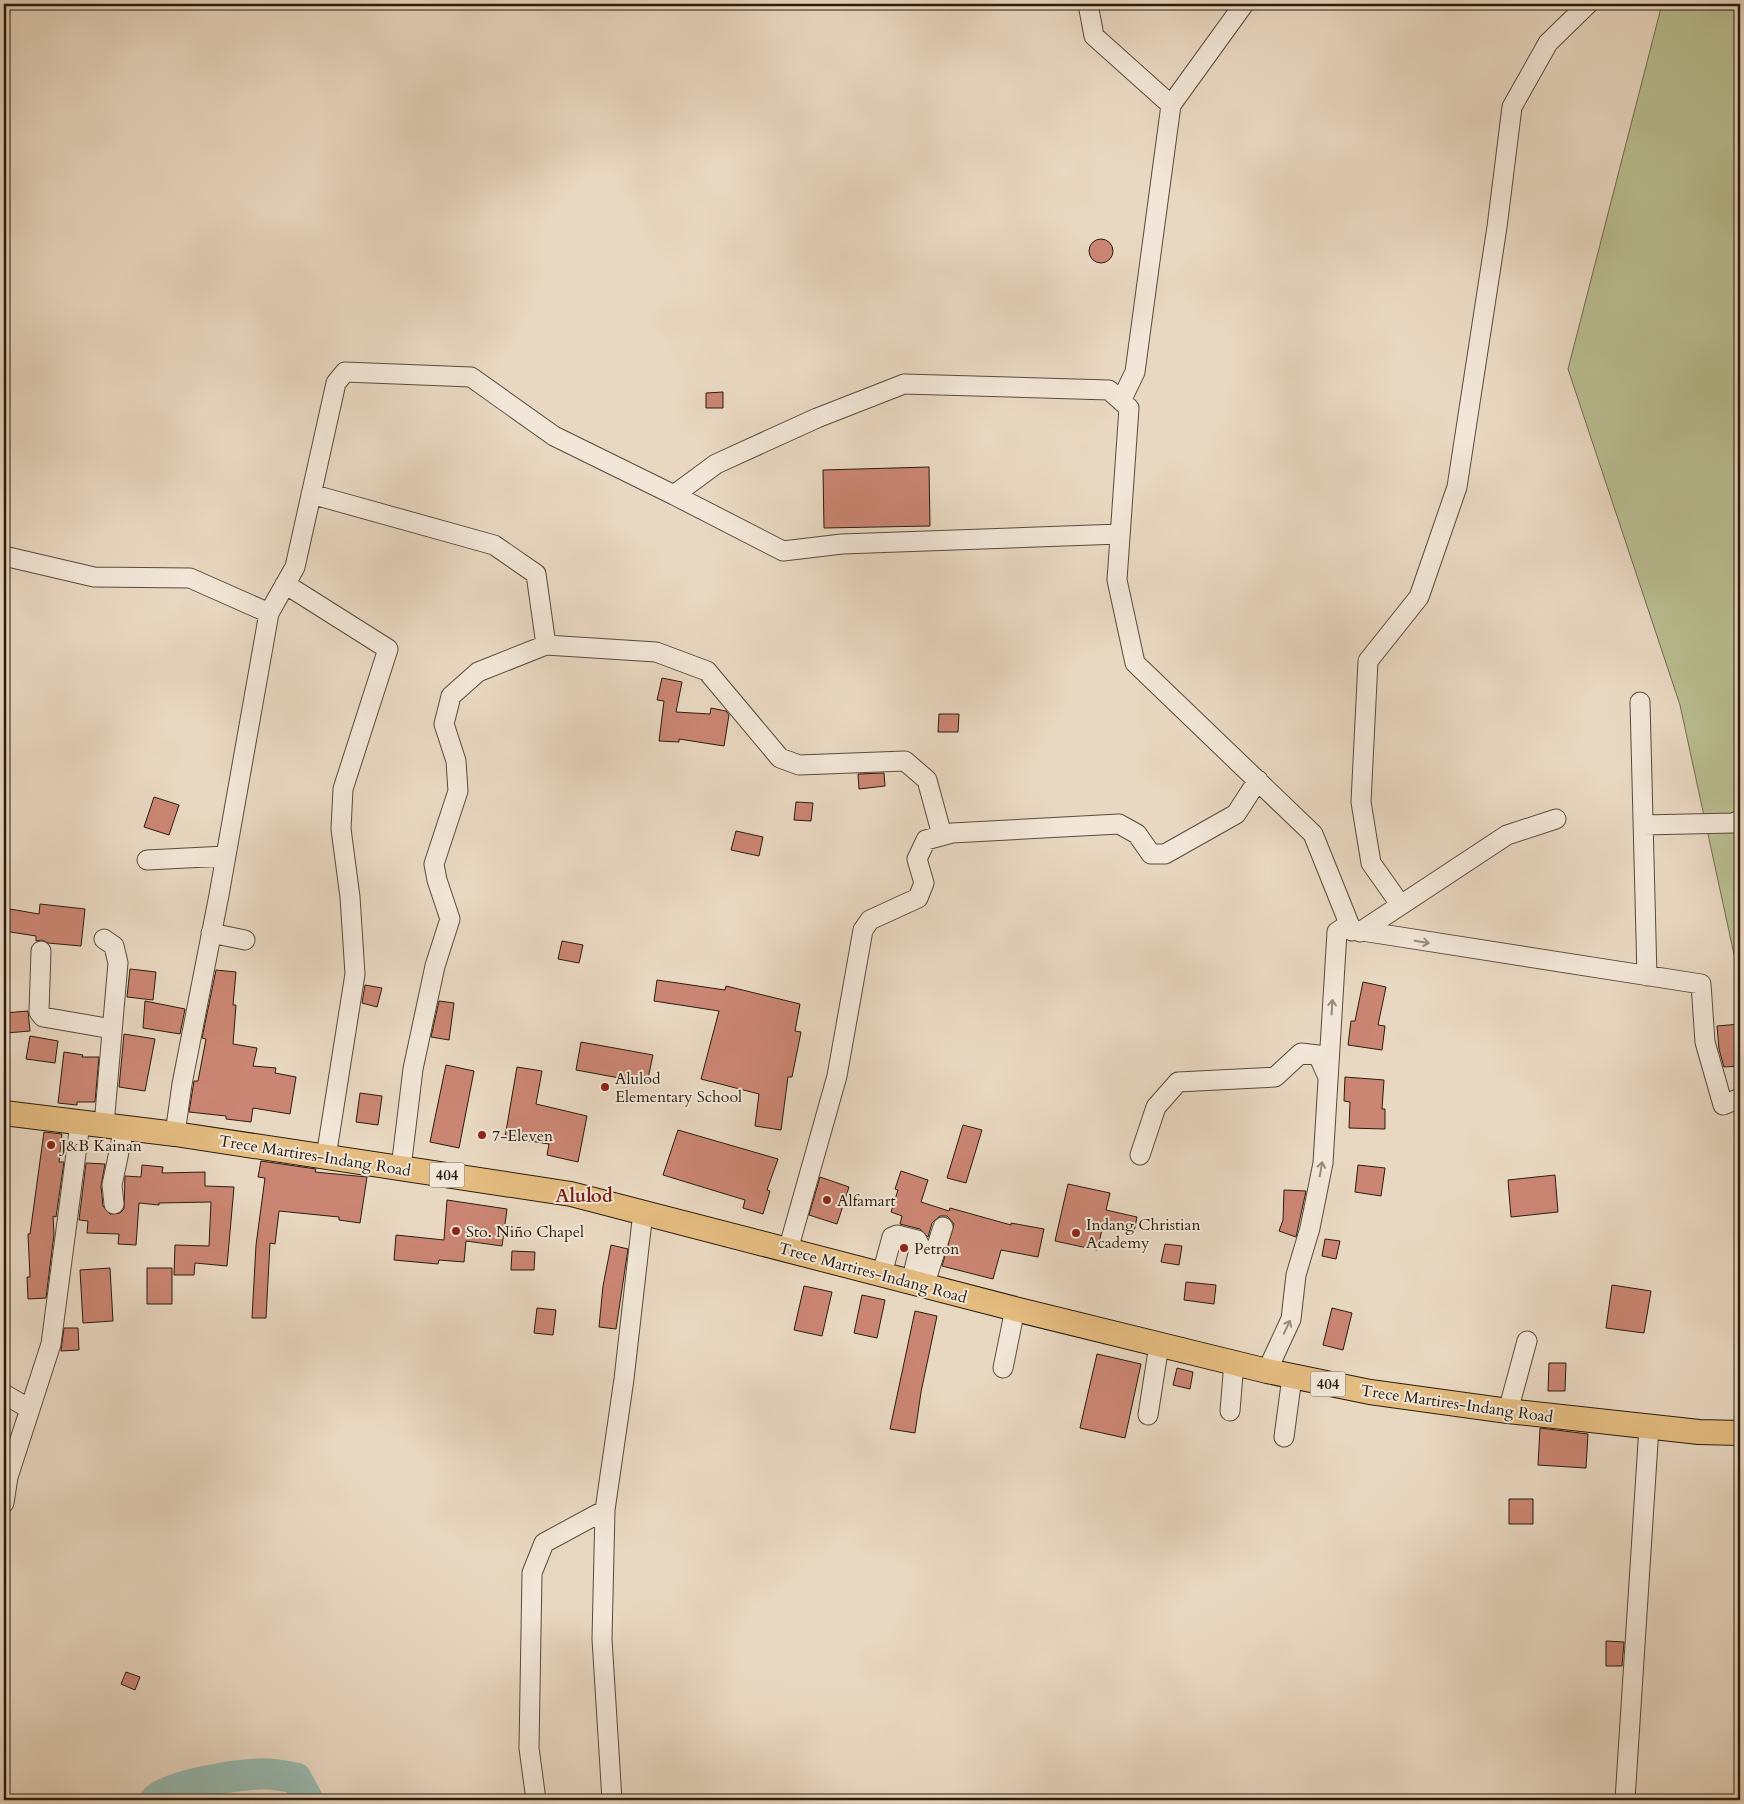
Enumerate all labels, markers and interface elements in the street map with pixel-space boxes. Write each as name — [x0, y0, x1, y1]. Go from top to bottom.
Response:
one-way arrow — [1413, 937, 1429, 947]
one-way arrow — [1328, 999, 1337, 1015]
place label: Alulod Elementary School — [615, 1068, 742, 1108]
marker: Alulod Elementary School — [599, 1081, 611, 1093]
place label: 7-Eleven — [492, 1125, 553, 1147]
marker: 7-Eleven — [476, 1129, 488, 1141]
street label: Trece Martires-Indang Road — [217, 1130, 413, 1182]
place label: J&B Kainan — [59, 1135, 142, 1157]
marker: J&B Kainan — [45, 1139, 57, 1151]
one-way arrow — [1317, 1161, 1327, 1177]
road number: 404 — [430, 1162, 464, 1188]
district label: Alulod — [555, 1183, 613, 1209]
place label: Alfamart — [837, 1190, 896, 1212]
marker: Alfamart — [821, 1194, 833, 1206]
place label: Indang Christian Academy — [1086, 1214, 1201, 1254]
place label: Sto. Niño Chapel — [466, 1221, 584, 1243]
marker: Sto. Niño Chapel — [450, 1225, 462, 1237]
marker: Indang Christian Academy — [1070, 1227, 1082, 1239]
street label: Trece Martires-Indang Road — [776, 1237, 970, 1309]
place label: Petron — [914, 1238, 959, 1260]
marker: Petron — [898, 1242, 910, 1254]
one-way arrow — [1283, 1320, 1293, 1335]
road number: 404 — [1310, 1372, 1346, 1396]
street label: Trece Martires-Indang Road — [1359, 1380, 1555, 1428]

